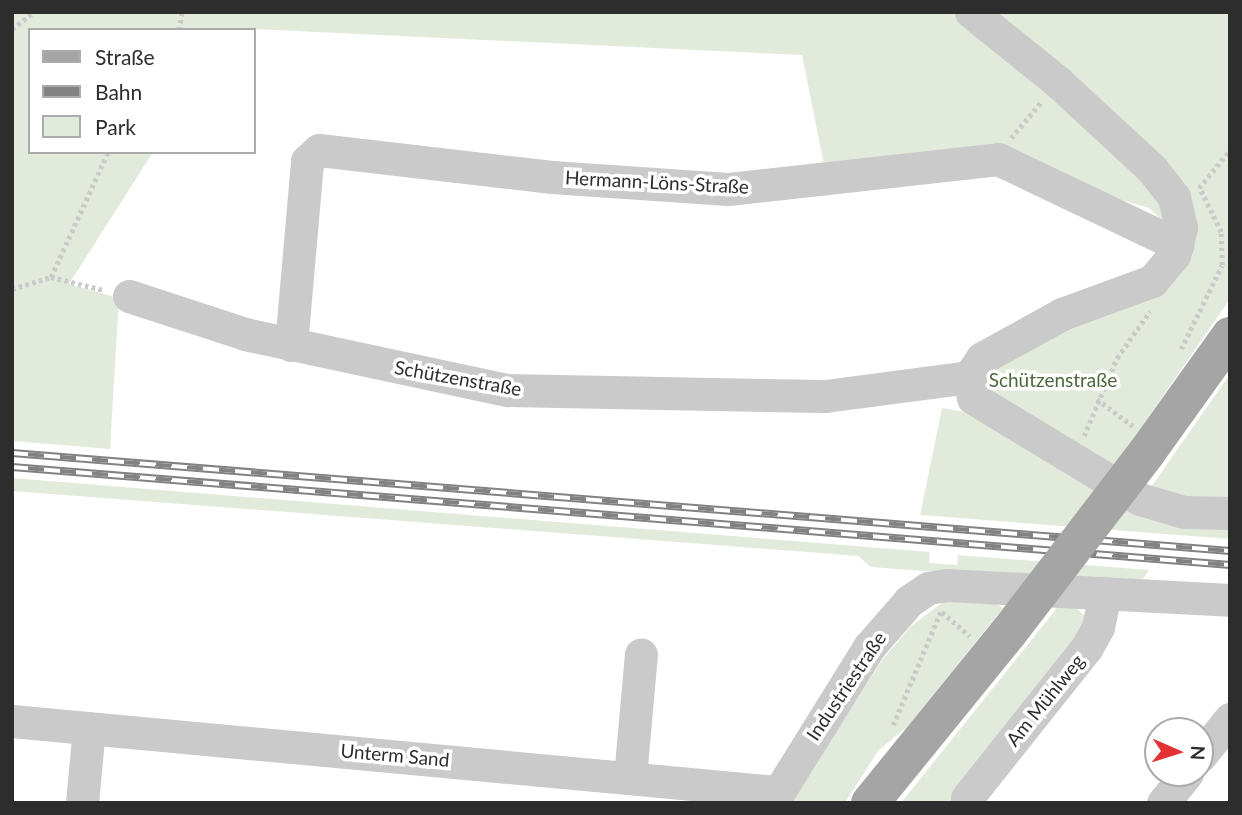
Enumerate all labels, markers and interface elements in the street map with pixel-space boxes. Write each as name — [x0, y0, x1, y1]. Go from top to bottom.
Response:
legend — [28, 28, 256, 154]
text: Straße — [95, 44, 155, 69]
text: Bahn — [95, 79, 142, 104]
text: Park — [95, 114, 136, 139]
street label: Hermann-Löns-Straße — [564, 166, 750, 198]
street label: Schützenstraße — [393, 356, 523, 400]
park label: Schützenstraße — [989, 369, 1117, 391]
street label: Industriestraße — [801, 627, 891, 745]
street label: Am Mühlweg — [1001, 650, 1089, 750]
north arrow — [1144, 717, 1214, 787]
street label: Unterm Sand — [340, 739, 450, 771]
text: N — [1187, 745, 1210, 761]

